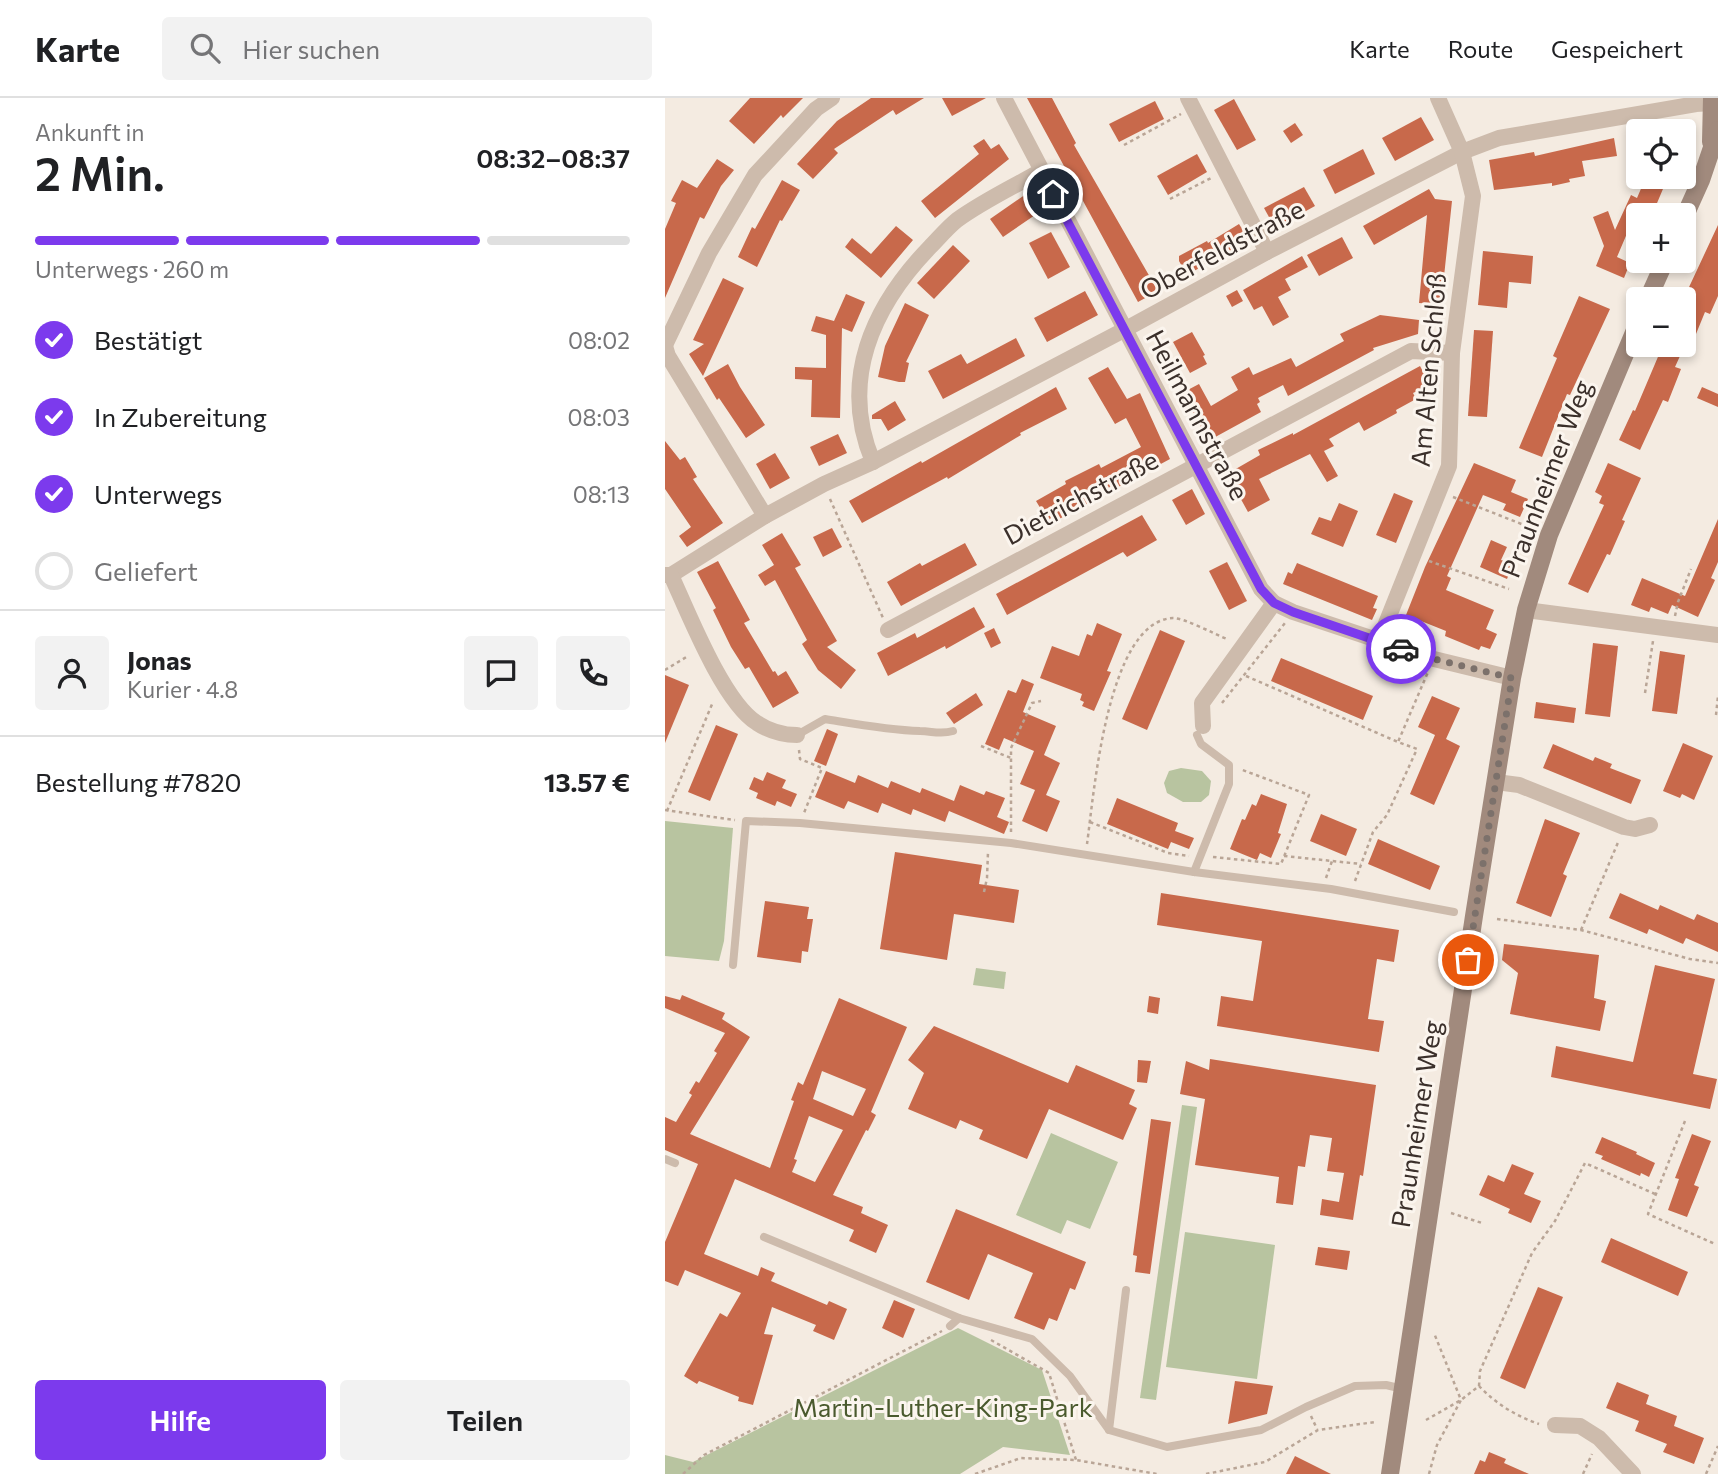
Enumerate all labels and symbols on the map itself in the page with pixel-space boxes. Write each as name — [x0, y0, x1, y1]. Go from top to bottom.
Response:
pin — [1023, 164, 1083, 224]
street label: Oberfeldstraße — [1134, 192, 1309, 305]
street label: Am Alten Schloß — [1404, 271, 1451, 468]
street label: Heilmannstraße — [1140, 324, 1256, 505]
street label: Praunheimer Weg — [1494, 375, 1598, 582]
street label: Dietrichstraße — [998, 443, 1163, 550]
courier — [1366, 614, 1436, 684]
pin — [1438, 930, 1498, 990]
street label: Praunheimer Weg — [1384, 1018, 1447, 1229]
park label: Martin-Luther-King-Park — [793, 1391, 1093, 1422]

